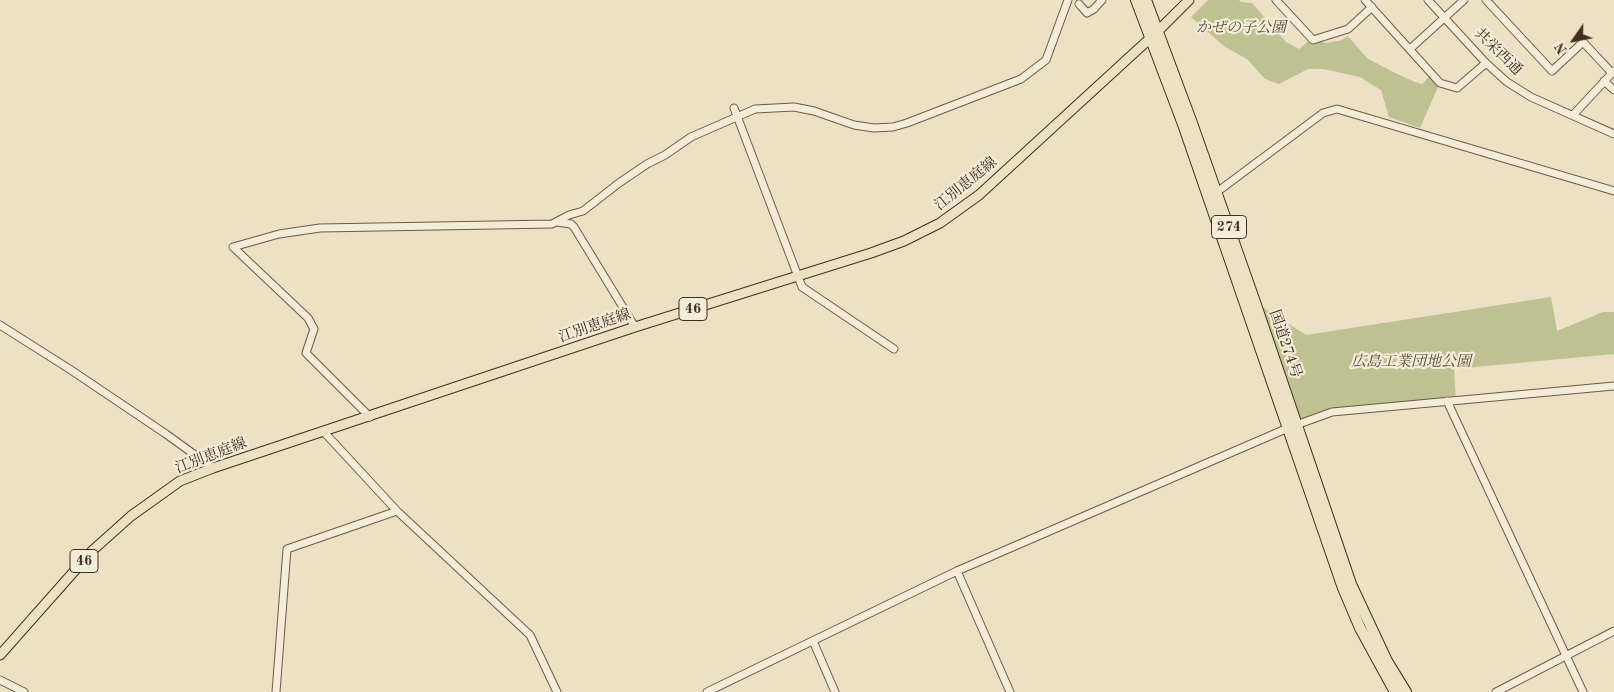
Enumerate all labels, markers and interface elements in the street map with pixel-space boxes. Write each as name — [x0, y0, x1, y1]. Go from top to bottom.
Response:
north arrow — [1549, 15, 1599, 65]
park label: かぜの子公園 — [1196, 19, 1286, 37]
street label: 共栄西通 — [1470, 25, 1526, 79]
text: N — [1553, 40, 1570, 56]
street label: 江別恵庭線 — [931, 153, 1001, 215]
road number: 274 — [1212, 216, 1246, 238]
road number: 46 — [679, 298, 707, 320]
street label: 江別恵庭線 — [557, 305, 633, 347]
street label: 国道274号 — [1265, 307, 1305, 381]
park label: 広島工業団地公園 — [1351, 353, 1471, 371]
street label: 江別恵庭線 — [173, 434, 249, 478]
road number: 46 — [70, 550, 98, 572]

